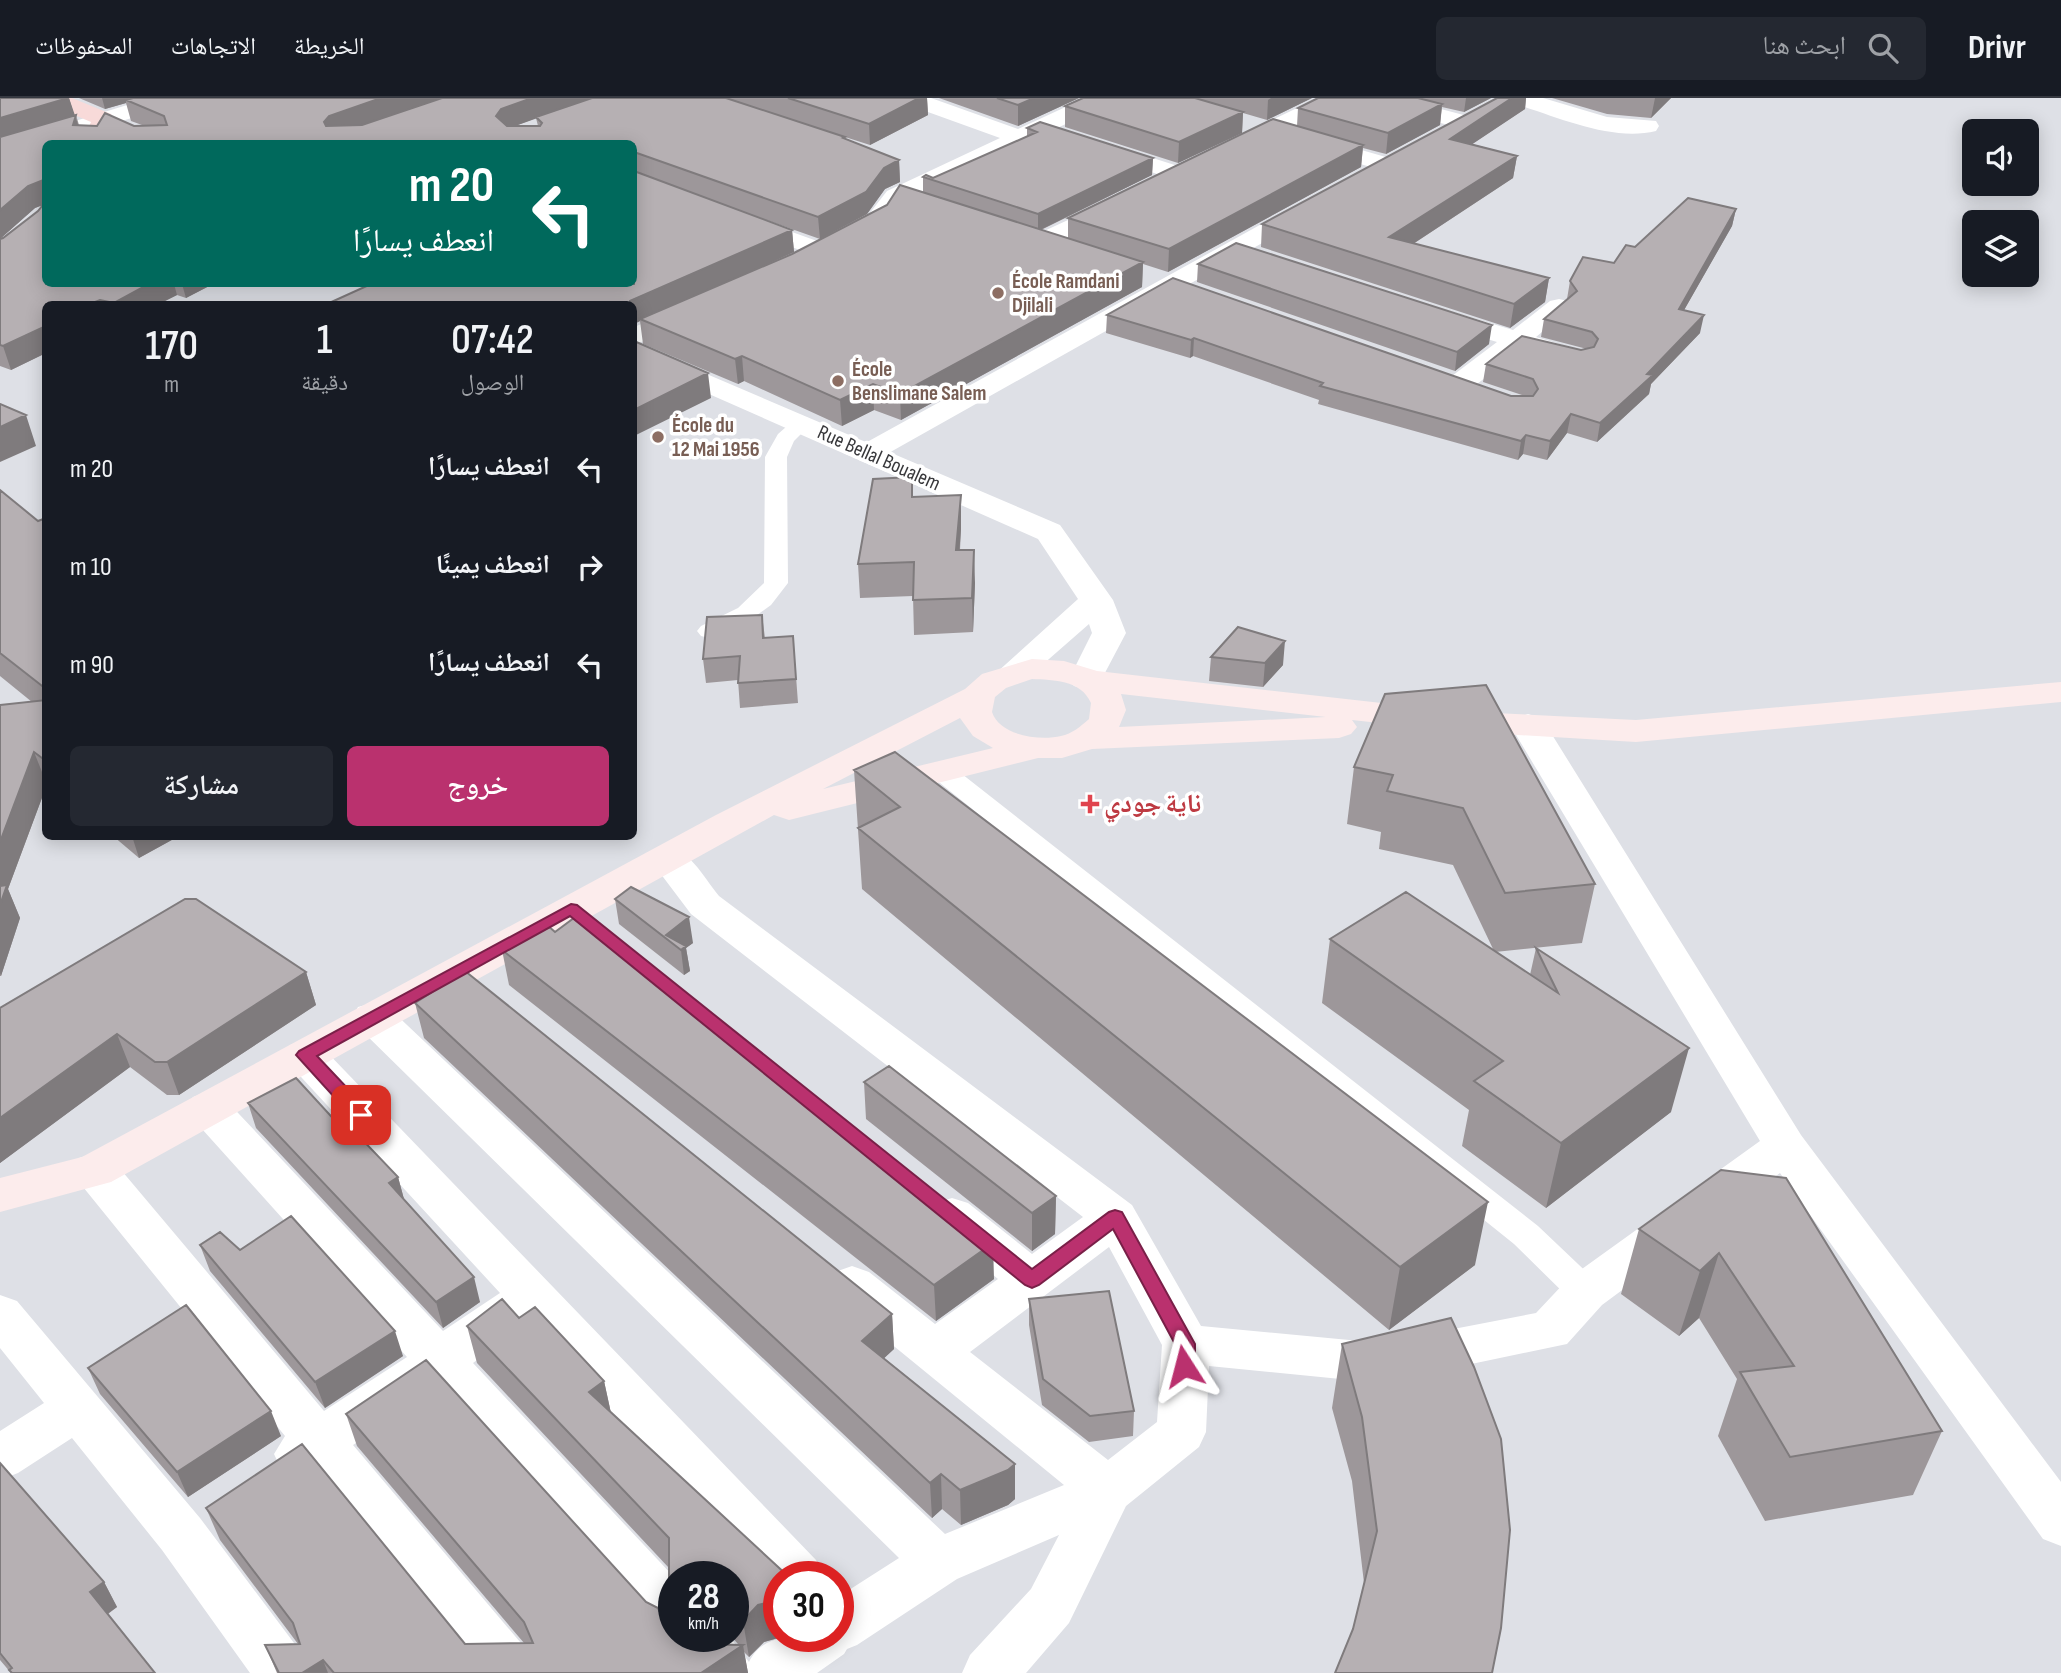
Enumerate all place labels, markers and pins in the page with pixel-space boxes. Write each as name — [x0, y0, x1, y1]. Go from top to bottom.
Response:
place label: École Ramdani Djilali — [1012, 269, 1119, 318]
marker: École Ramdani Djilali — [990, 285, 1006, 301]
place label: École Benslimane Salem — [852, 357, 986, 406]
marker: École Benslimane Salem — [830, 373, 846, 389]
place label: École du 12 Mai 1956 — [672, 413, 760, 462]
marker: École du 12 Mai 1956 — [650, 429, 666, 445]
place label: ناية جودي — [1104, 789, 1201, 823]
marker: ناية جودي — [1082, 796, 1098, 812]
pin — [331, 1085, 391, 1145]

